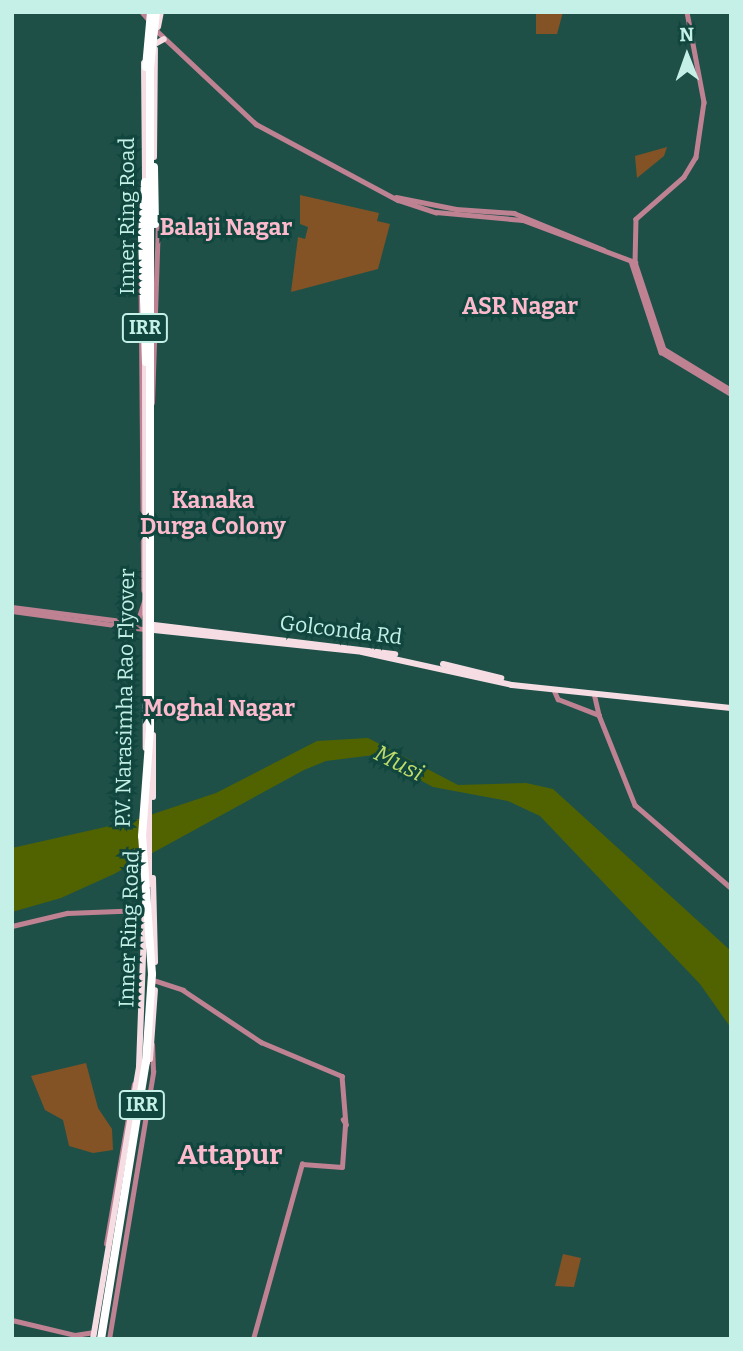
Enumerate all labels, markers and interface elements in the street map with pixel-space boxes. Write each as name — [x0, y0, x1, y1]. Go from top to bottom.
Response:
north arrow — [652, 21, 722, 91]
text: N — [679, 23, 694, 46]
street label: Inner Ring Road — [114, 137, 140, 295]
district label: Balaji Nagar — [160, 213, 292, 241]
district label: ASR Nagar — [462, 292, 578, 320]
road number: IRR — [120, 312, 170, 344]
district label: Kanaka Durga Colony — [140, 486, 286, 540]
street label: P.V. Narasimha Rao Flyover — [110, 568, 140, 828]
street label: Golconda Rd — [278, 610, 404, 650]
district label: Moghal Nagar — [143, 694, 295, 722]
water label: Musi — [370, 739, 428, 787]
street label: Inner Ring Road — [114, 850, 144, 1008]
road number: IRR — [118, 1090, 166, 1120]
district label: Attapur — [178, 1138, 282, 1172]

